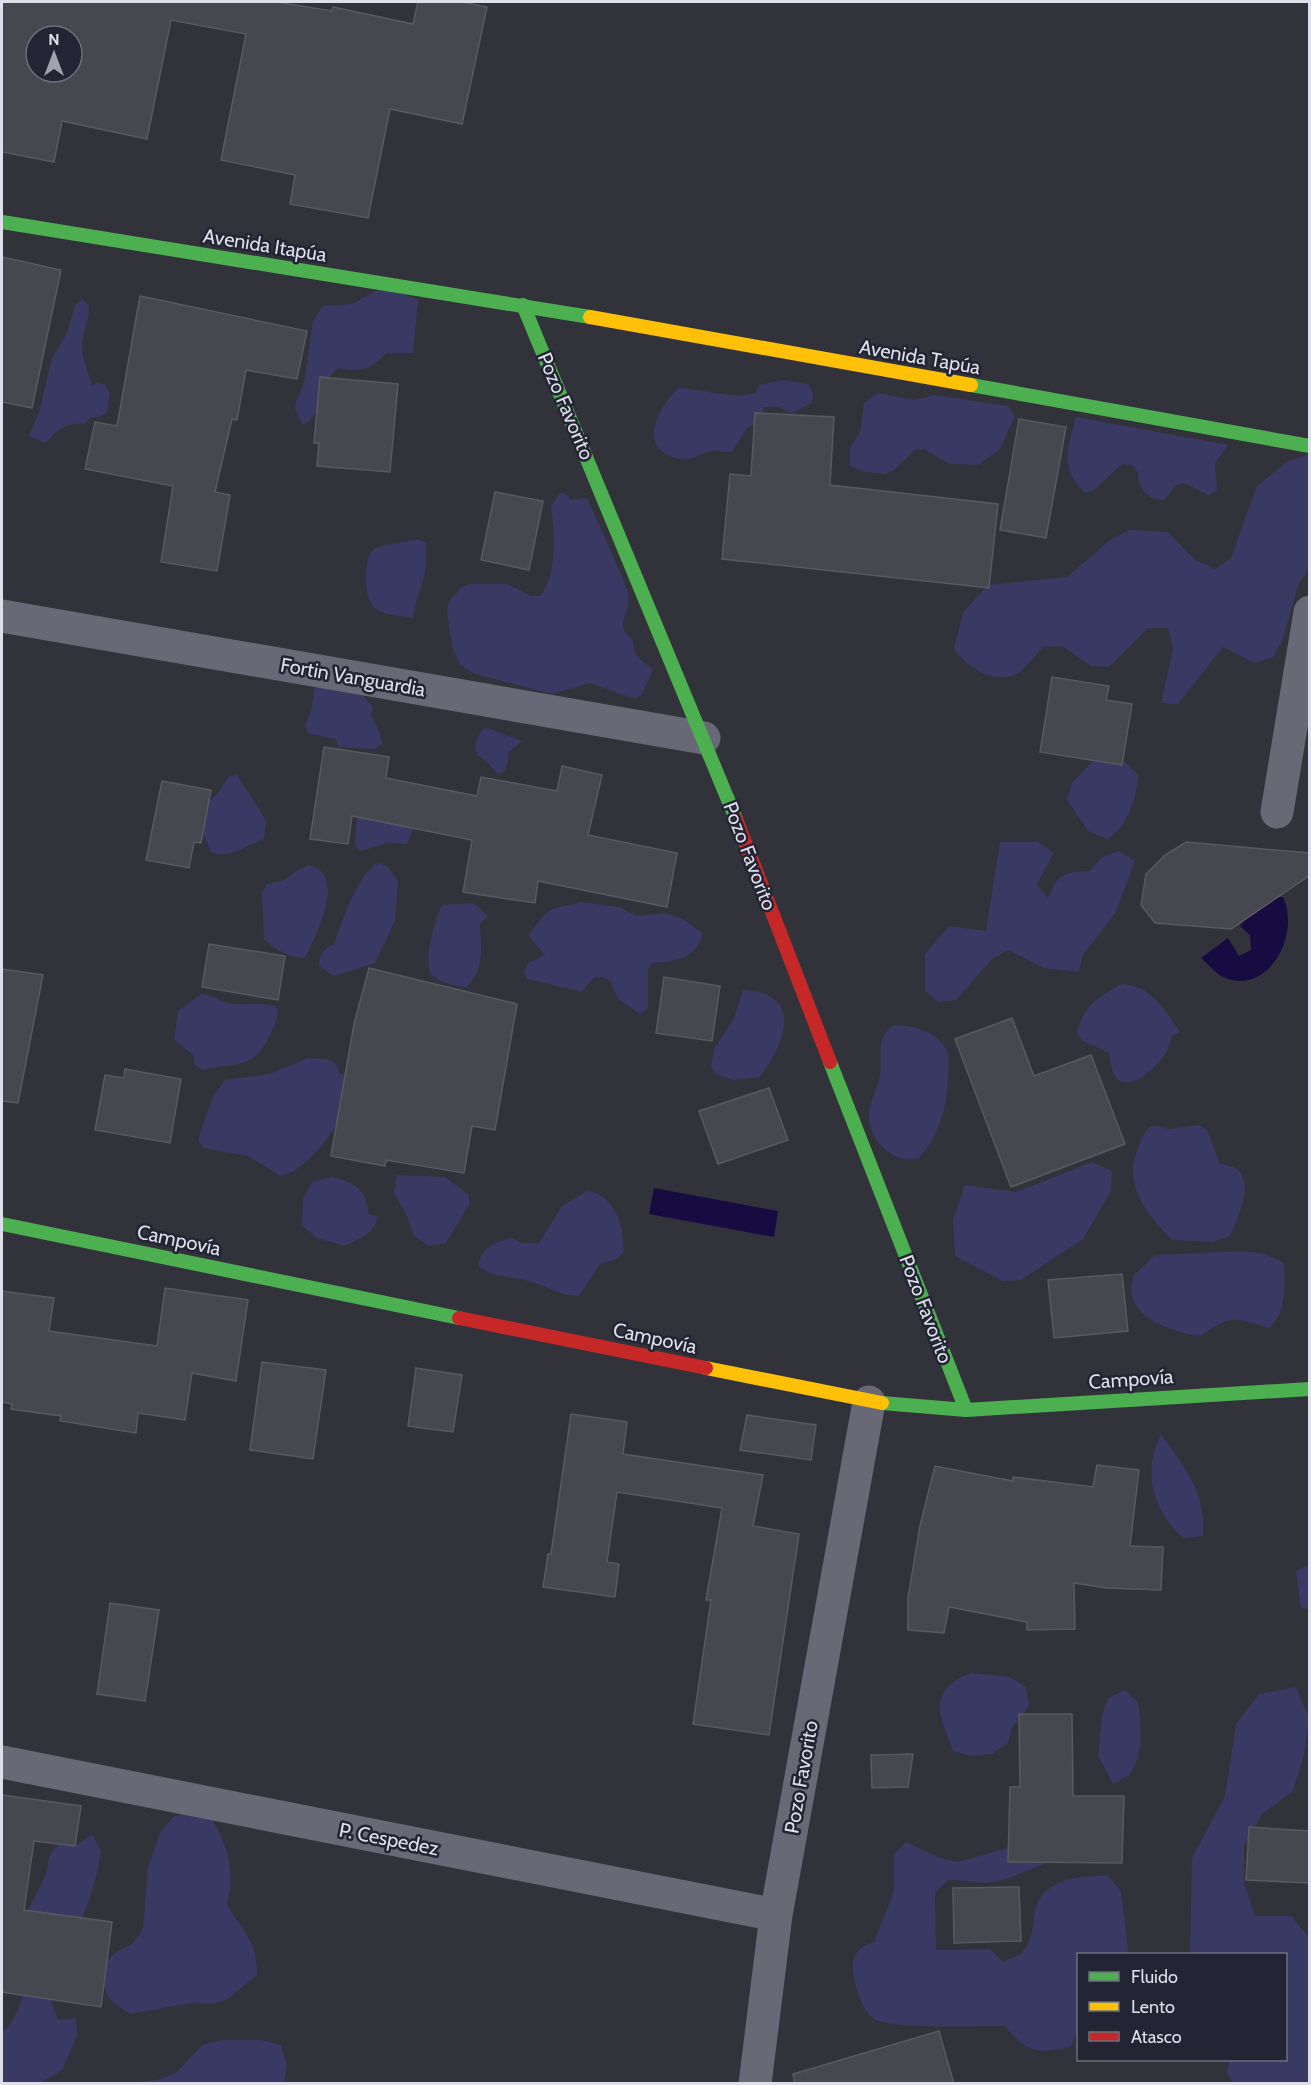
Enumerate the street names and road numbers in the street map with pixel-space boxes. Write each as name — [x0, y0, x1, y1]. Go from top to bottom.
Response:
street label: Avenida Itapúa — [202, 223, 329, 267]
street label: Avenida Tapúa — [858, 335, 983, 380]
street label: Pozo Favorito — [533, 349, 599, 463]
street label: Fortin Vanguardia — [279, 652, 428, 702]
street label: Pozo Favorito — [718, 798, 782, 914]
street label: Campovía — [135, 1219, 224, 1261]
street label: Pozo Favorito — [894, 1251, 958, 1367]
street label: Campovía — [611, 1317, 700, 1359]
street label: Campovía — [1088, 1364, 1175, 1394]
street label: Pozo Favorito — [779, 1719, 823, 1835]
street label: P. Cespedez — [337, 1818, 441, 1860]

